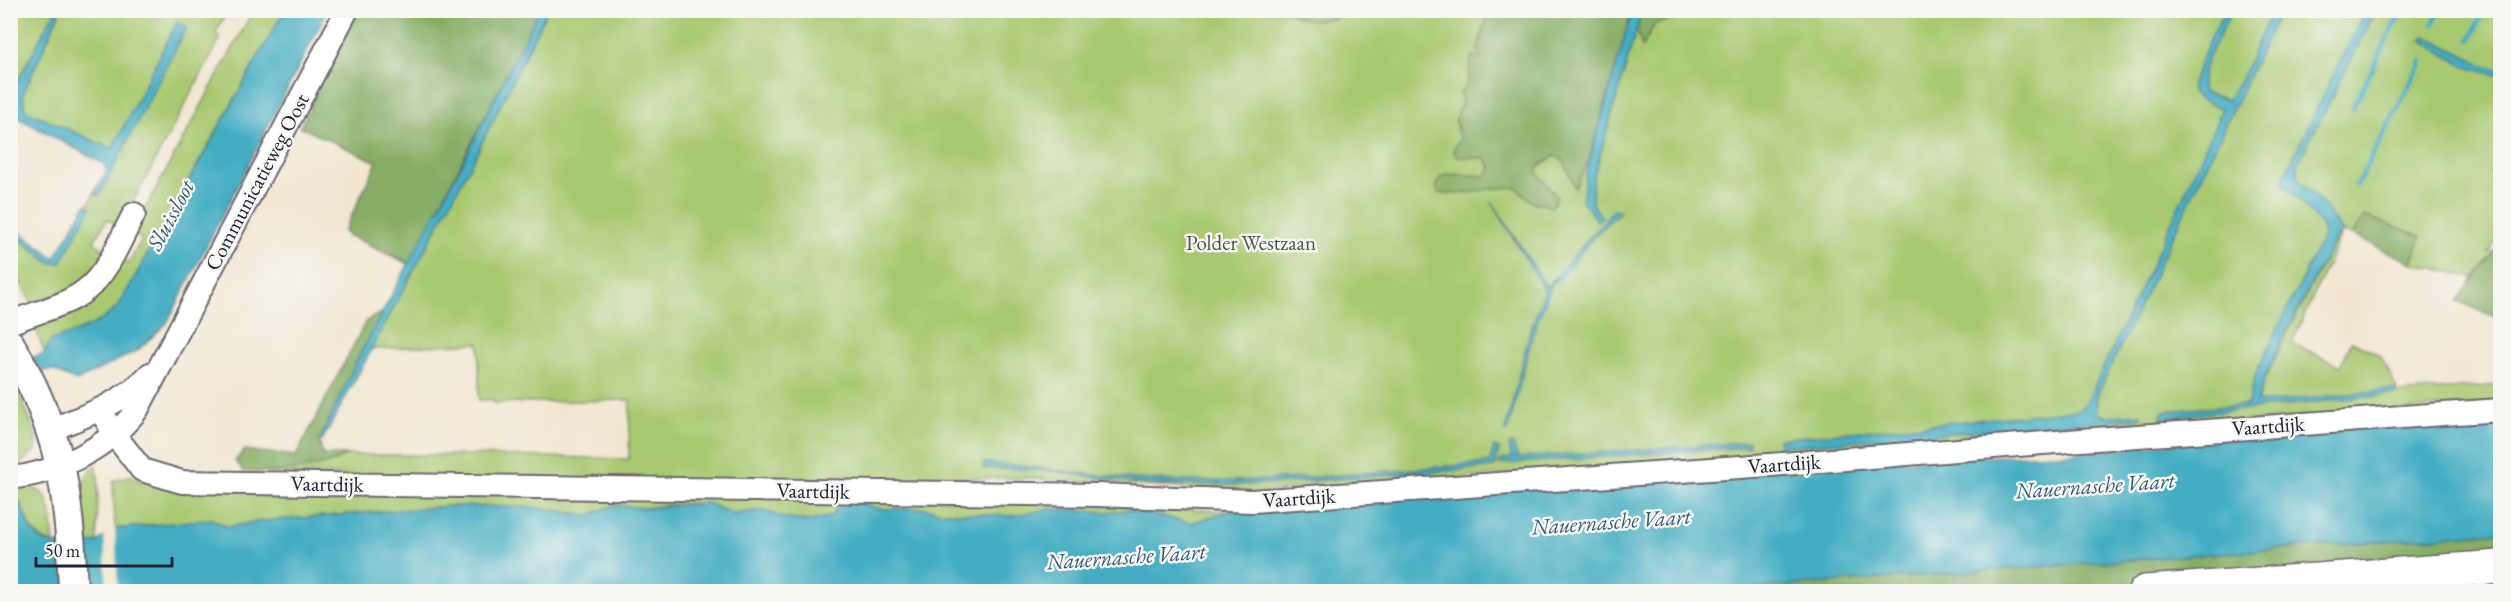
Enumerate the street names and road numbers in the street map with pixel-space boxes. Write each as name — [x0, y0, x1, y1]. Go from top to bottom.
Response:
street label: Communicatieweg Oost — [198, 88, 315, 275]
street label: Vaartdijk — [2231, 409, 2306, 442]
street label: Vaartdijk — [1747, 447, 1822, 480]
street label: Vaartdijk — [290, 469, 365, 498]
street label: Vaartdijk — [776, 476, 851, 505]
street label: Vaartdijk — [1262, 481, 1337, 514]

